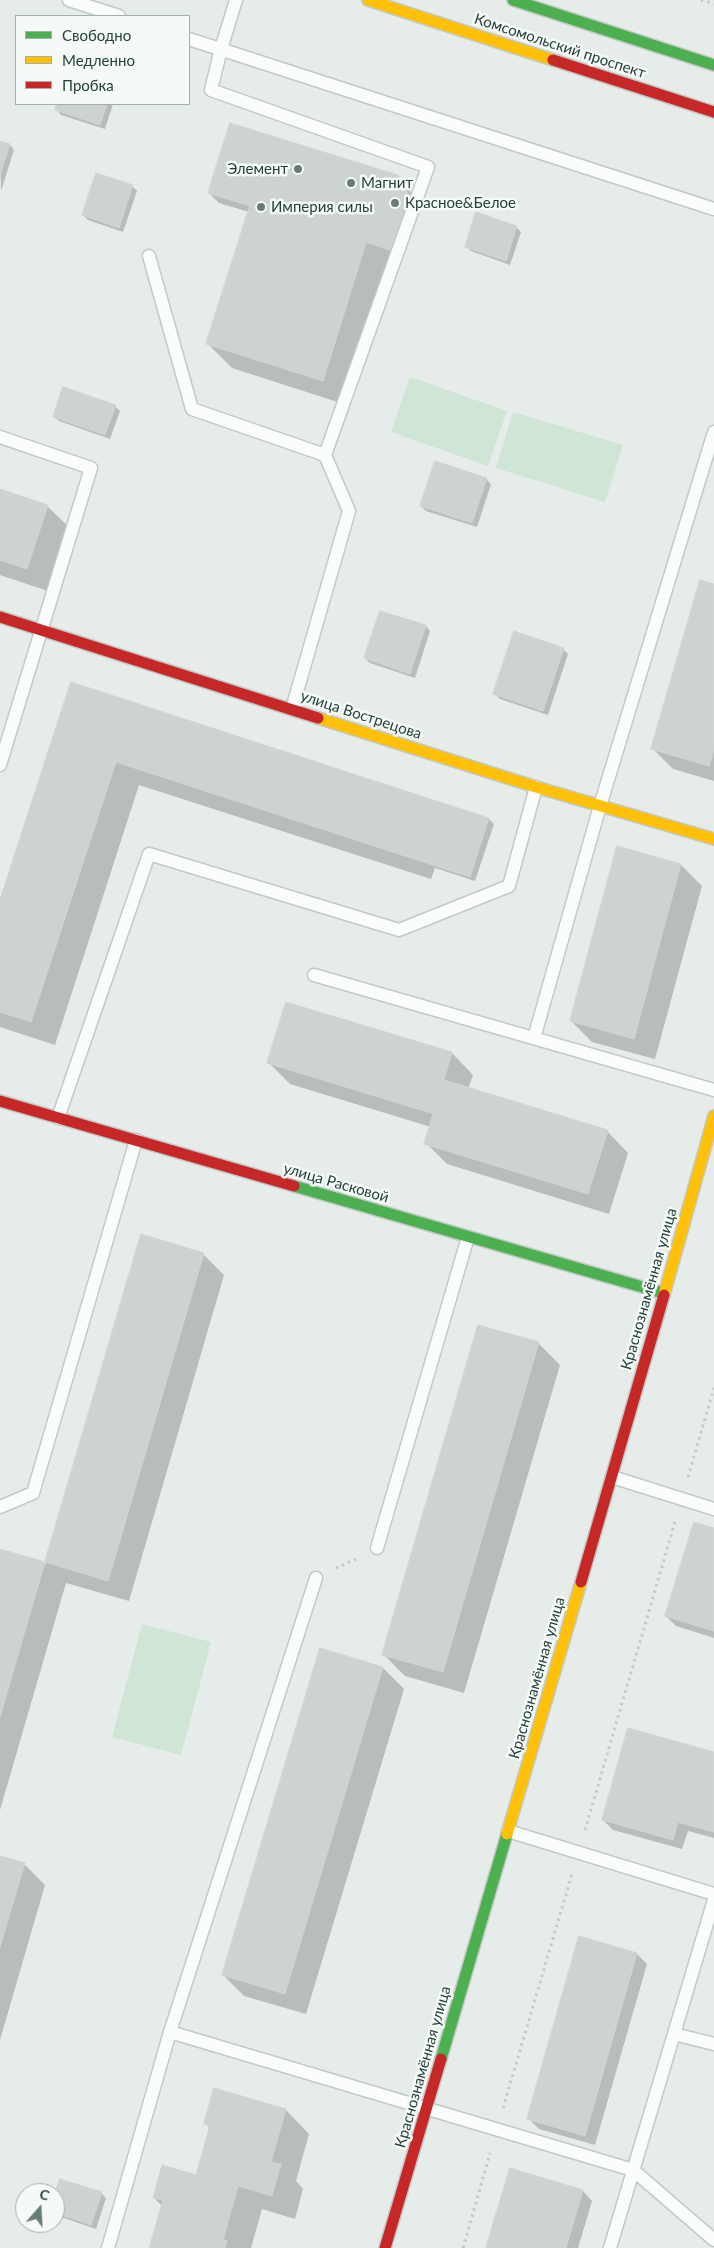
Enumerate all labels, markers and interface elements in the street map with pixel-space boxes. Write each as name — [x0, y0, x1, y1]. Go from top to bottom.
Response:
street label: Комсомольский проспект — [472, 10, 648, 82]
legend — [15, 15, 190, 105]
text: Свободно — [62, 26, 131, 44]
text: Медленно — [62, 51, 135, 69]
text: Пробка — [62, 76, 114, 94]
place label: Элемент — [227, 160, 288, 178]
marker: Элемент — [292, 163, 304, 175]
place label: Магнит — [361, 174, 413, 192]
marker: Магнит — [345, 177, 357, 189]
place label: Красное&Белое — [405, 194, 516, 212]
marker: Красное&Белое — [389, 197, 401, 209]
place label: Империя силы — [271, 198, 373, 216]
marker: Империя силы — [255, 201, 267, 213]
street label: улица Вострецова — [298, 687, 424, 743]
street label: улица Расковой — [281, 1159, 391, 1207]
street label: Краснознамённая улица — [617, 1206, 681, 1372]
street label: Краснознамённая улица — [505, 1595, 569, 1761]
street label: Краснознамённая улица — [391, 1984, 455, 2150]
north arrow — [15, 2183, 65, 2233]
text: С — [38, 2185, 52, 2204]

